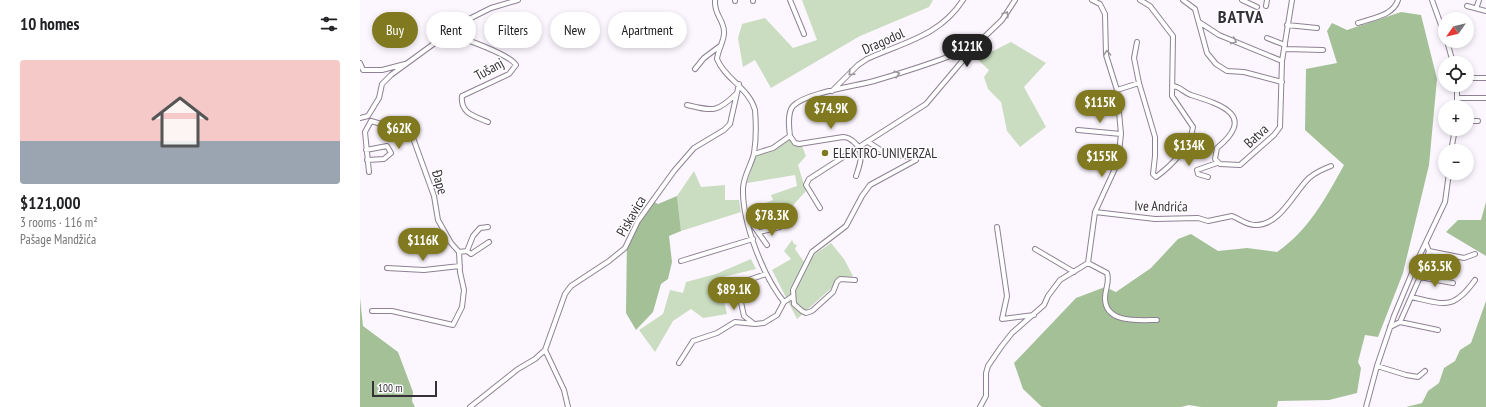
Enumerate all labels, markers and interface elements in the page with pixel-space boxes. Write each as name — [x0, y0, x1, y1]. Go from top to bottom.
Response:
district label: BATVA — [1218, 5, 1264, 28]
one-way arrow — [1001, 11, 1009, 18]
chip: Buy — [372, 12, 418, 48]
chip: Rent — [426, 12, 476, 48]
chip: Filters — [484, 12, 542, 48]
chip: New — [550, 12, 600, 48]
chip: Apartment — [608, 12, 687, 48]
north arrow — [1438, 12, 1474, 48]
map controls — [1438, 12, 1474, 180]
text: 10 homes — [20, 13, 79, 35]
icon: filters — [318, 13, 340, 35]
street label: Dragodol — [859, 23, 908, 58]
pin: $121K — [939, 34, 995, 68]
one-way arrow — [1229, 36, 1237, 44]
text: $121K — [951, 38, 983, 55]
one-way arrow — [1102, 50, 1111, 56]
street label: Tušanj — [471, 54, 507, 84]
button: locate — [1438, 56, 1474, 92]
one-way arrow — [848, 68, 856, 76]
one-way arrow — [893, 70, 900, 78]
icon: home — [144, 86, 216, 158]
pin: $115K — [1072, 90, 1128, 124]
text: $115K — [1084, 94, 1116, 111]
pin: $74.9K — [798, 96, 864, 130]
text: $74.9K — [814, 100, 848, 117]
button: + — [1438, 100, 1474, 136]
pin: $62K — [375, 116, 423, 150]
text: $62K — [386, 120, 412, 137]
street label: Batva — [1240, 120, 1272, 152]
pin: $134K — [1161, 133, 1217, 167]
text: $134K — [1173, 137, 1205, 154]
place label: ELEKTRO-UNIVERZAL — [833, 144, 937, 162]
pin: $155K — [1074, 144, 1130, 178]
button: − — [1438, 144, 1474, 180]
marker: ELEKTRO-UNIVERZAL — [820, 148, 830, 158]
text: $155K — [1086, 148, 1118, 165]
street label: Đape — [428, 167, 452, 197]
text: $121,000 — [20, 192, 81, 214]
street label: Piskavica — [612, 192, 650, 240]
street label: Ive Andrića — [1134, 197, 1188, 215]
pin: $78.3K — [739, 203, 805, 237]
text: $78.3K — [755, 207, 789, 224]
text: 3 rooms · 116 m² — [20, 214, 98, 231]
pin: $116K — [395, 228, 451, 262]
text: Pašage Mandžića — [20, 231, 96, 248]
text: $116K — [407, 232, 439, 249]
pin: $63.5K — [1402, 254, 1468, 288]
text: $63.5K — [1418, 258, 1452, 275]
pin: $89.1K — [701, 277, 767, 311]
text: $89.1K — [717, 281, 751, 298]
scale bar — [372, 379, 437, 398]
text: 100 m — [378, 381, 402, 395]

